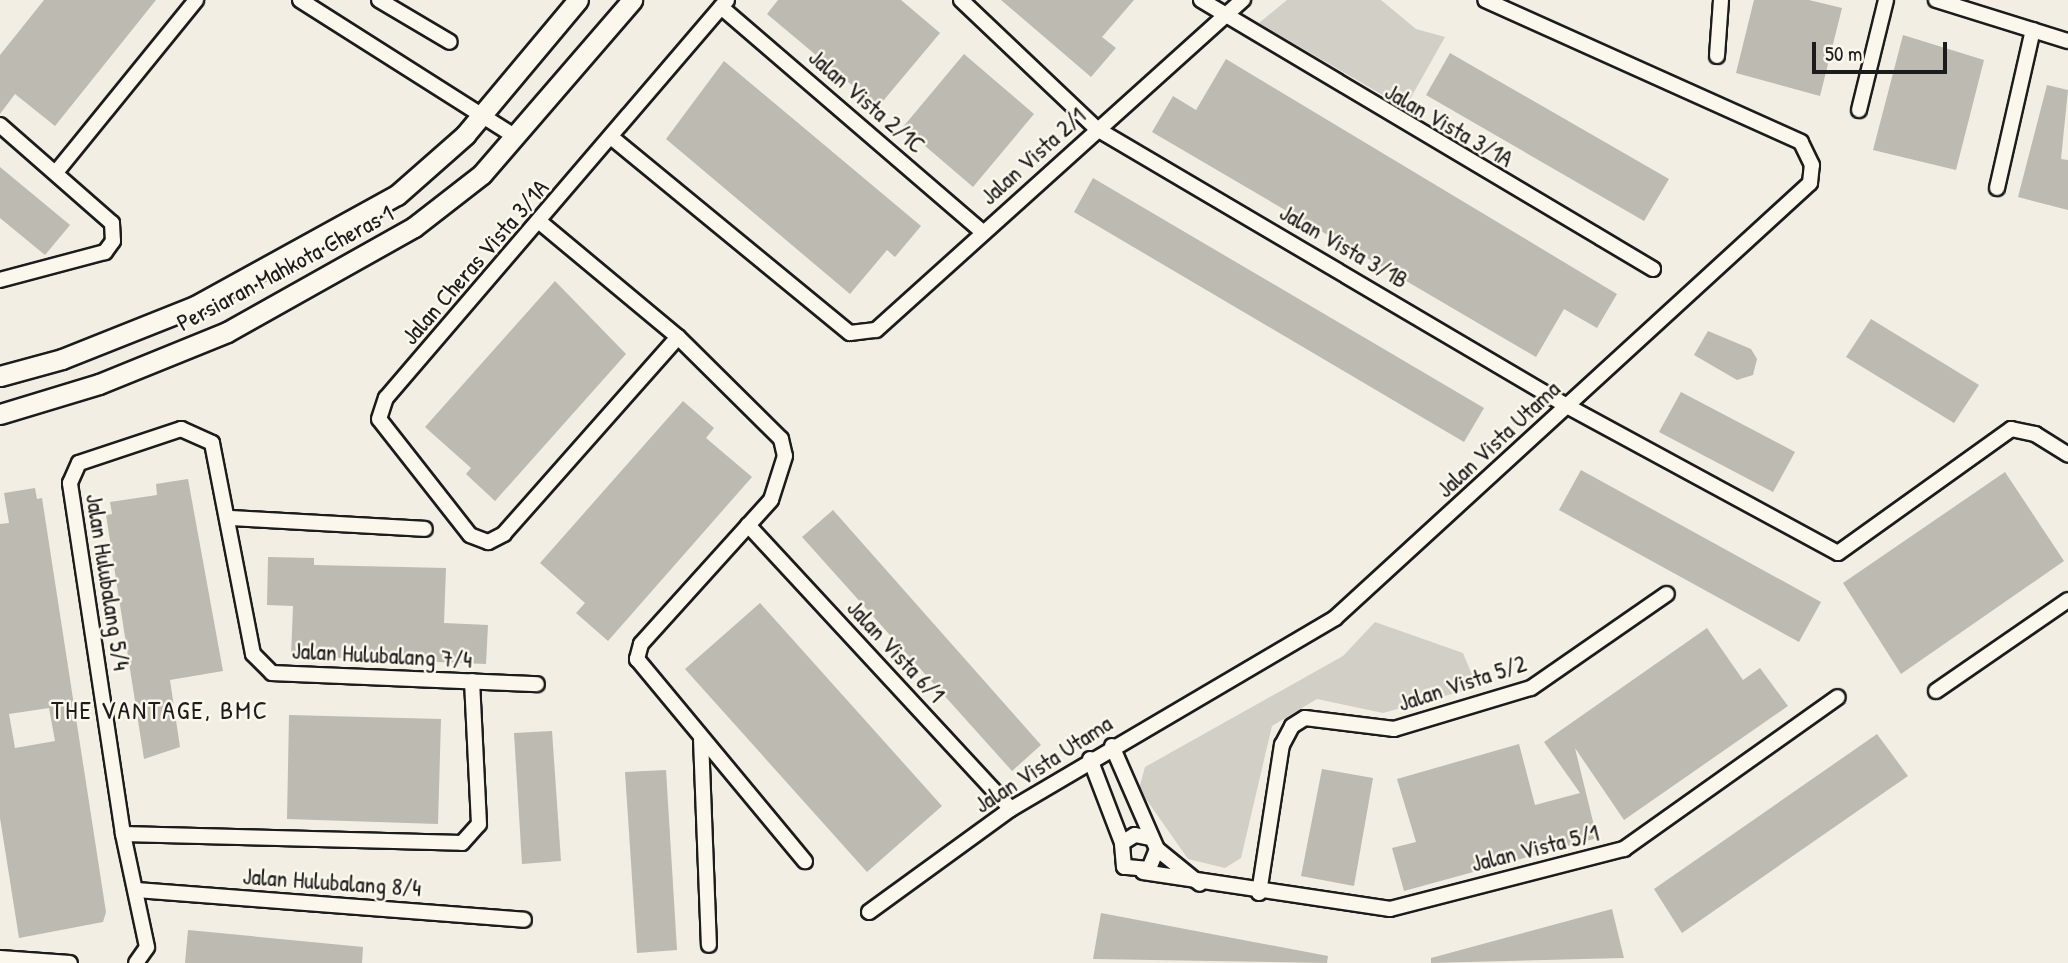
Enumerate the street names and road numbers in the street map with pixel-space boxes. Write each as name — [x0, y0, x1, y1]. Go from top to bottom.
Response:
street label: Jalan Vista 2/1C — [803, 43, 931, 159]
street label: Jalan Vista 3/1A — [1380, 77, 1518, 173]
street label: Jalan Vista 2/1 — [974, 101, 1092, 211]
street label: Jalan Cheras Vista 3/1A — [395, 174, 555, 350]
street label: Jalan Vista 3/1B — [1275, 198, 1413, 294]
street label: Persiaran Mahkota Cheras 1 — [172, 199, 398, 337]
street label: Jalan Vista Utama — [1430, 374, 1566, 504]
street label: Jalan Hulubalang 5/4 — [80, 491, 136, 673]
street label: Jalan Vista 6/1 — [841, 594, 951, 708]
street label: Jalan Hulubalang 7/4 — [291, 636, 473, 674]
street label: Jalan Vista 5/2 — [1394, 649, 1530, 717]
street label: Jalan Vista Utama — [969, 709, 1117, 819]
street label: Jalan Vista 5/1 — [1468, 818, 1602, 878]
street label: Jalan Hulubalang 8/4 — [242, 861, 422, 903]

